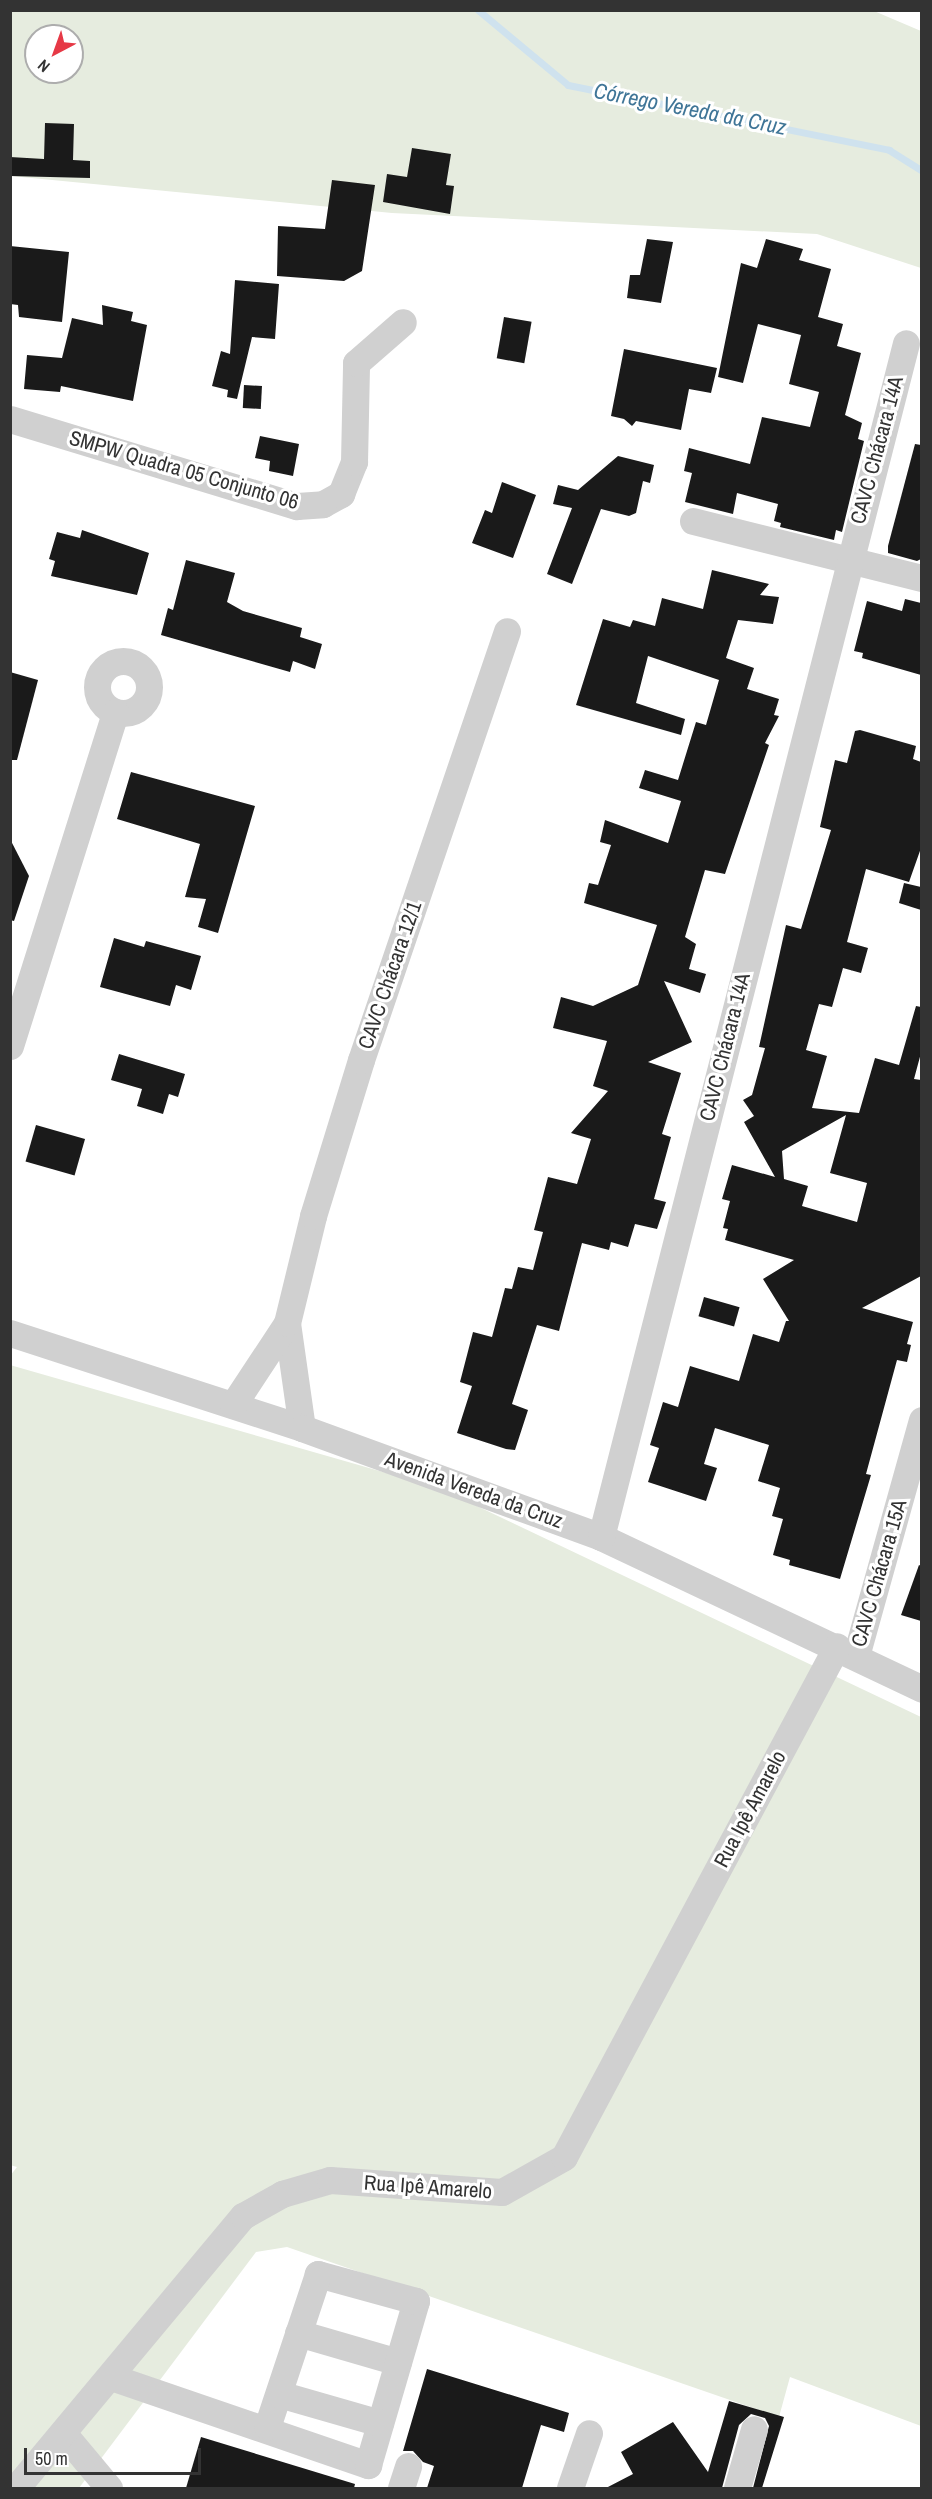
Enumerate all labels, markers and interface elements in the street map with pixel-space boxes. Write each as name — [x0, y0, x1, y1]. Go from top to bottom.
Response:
north arrow — [24, 24, 84, 84]
text: N — [33, 55, 54, 77]
water label: Córrego Vereda da Cruz — [592, 77, 788, 141]
street label: CAVC Chácara 14A — [845, 373, 909, 527]
street label: SMPW Quadra 05 Conjunto 06 — [66, 425, 302, 515]
street label: CAVC Chácara 12/1 — [353, 898, 427, 1052]
street label: CAVC Chácara 14A — [694, 970, 756, 1124]
street label: Avenida Vereda da Cruz — [382, 1446, 566, 1534]
street label: CAVC Chácara 15A — [846, 1497, 912, 1649]
street label: Rua Ipê Amarelo — [709, 1746, 791, 1872]
street label: Rua Ipê Amarelo — [363, 2170, 493, 2204]
scale bar — [27, 2436, 204, 2474]
text: 50 m — [35, 2446, 68, 2471]

